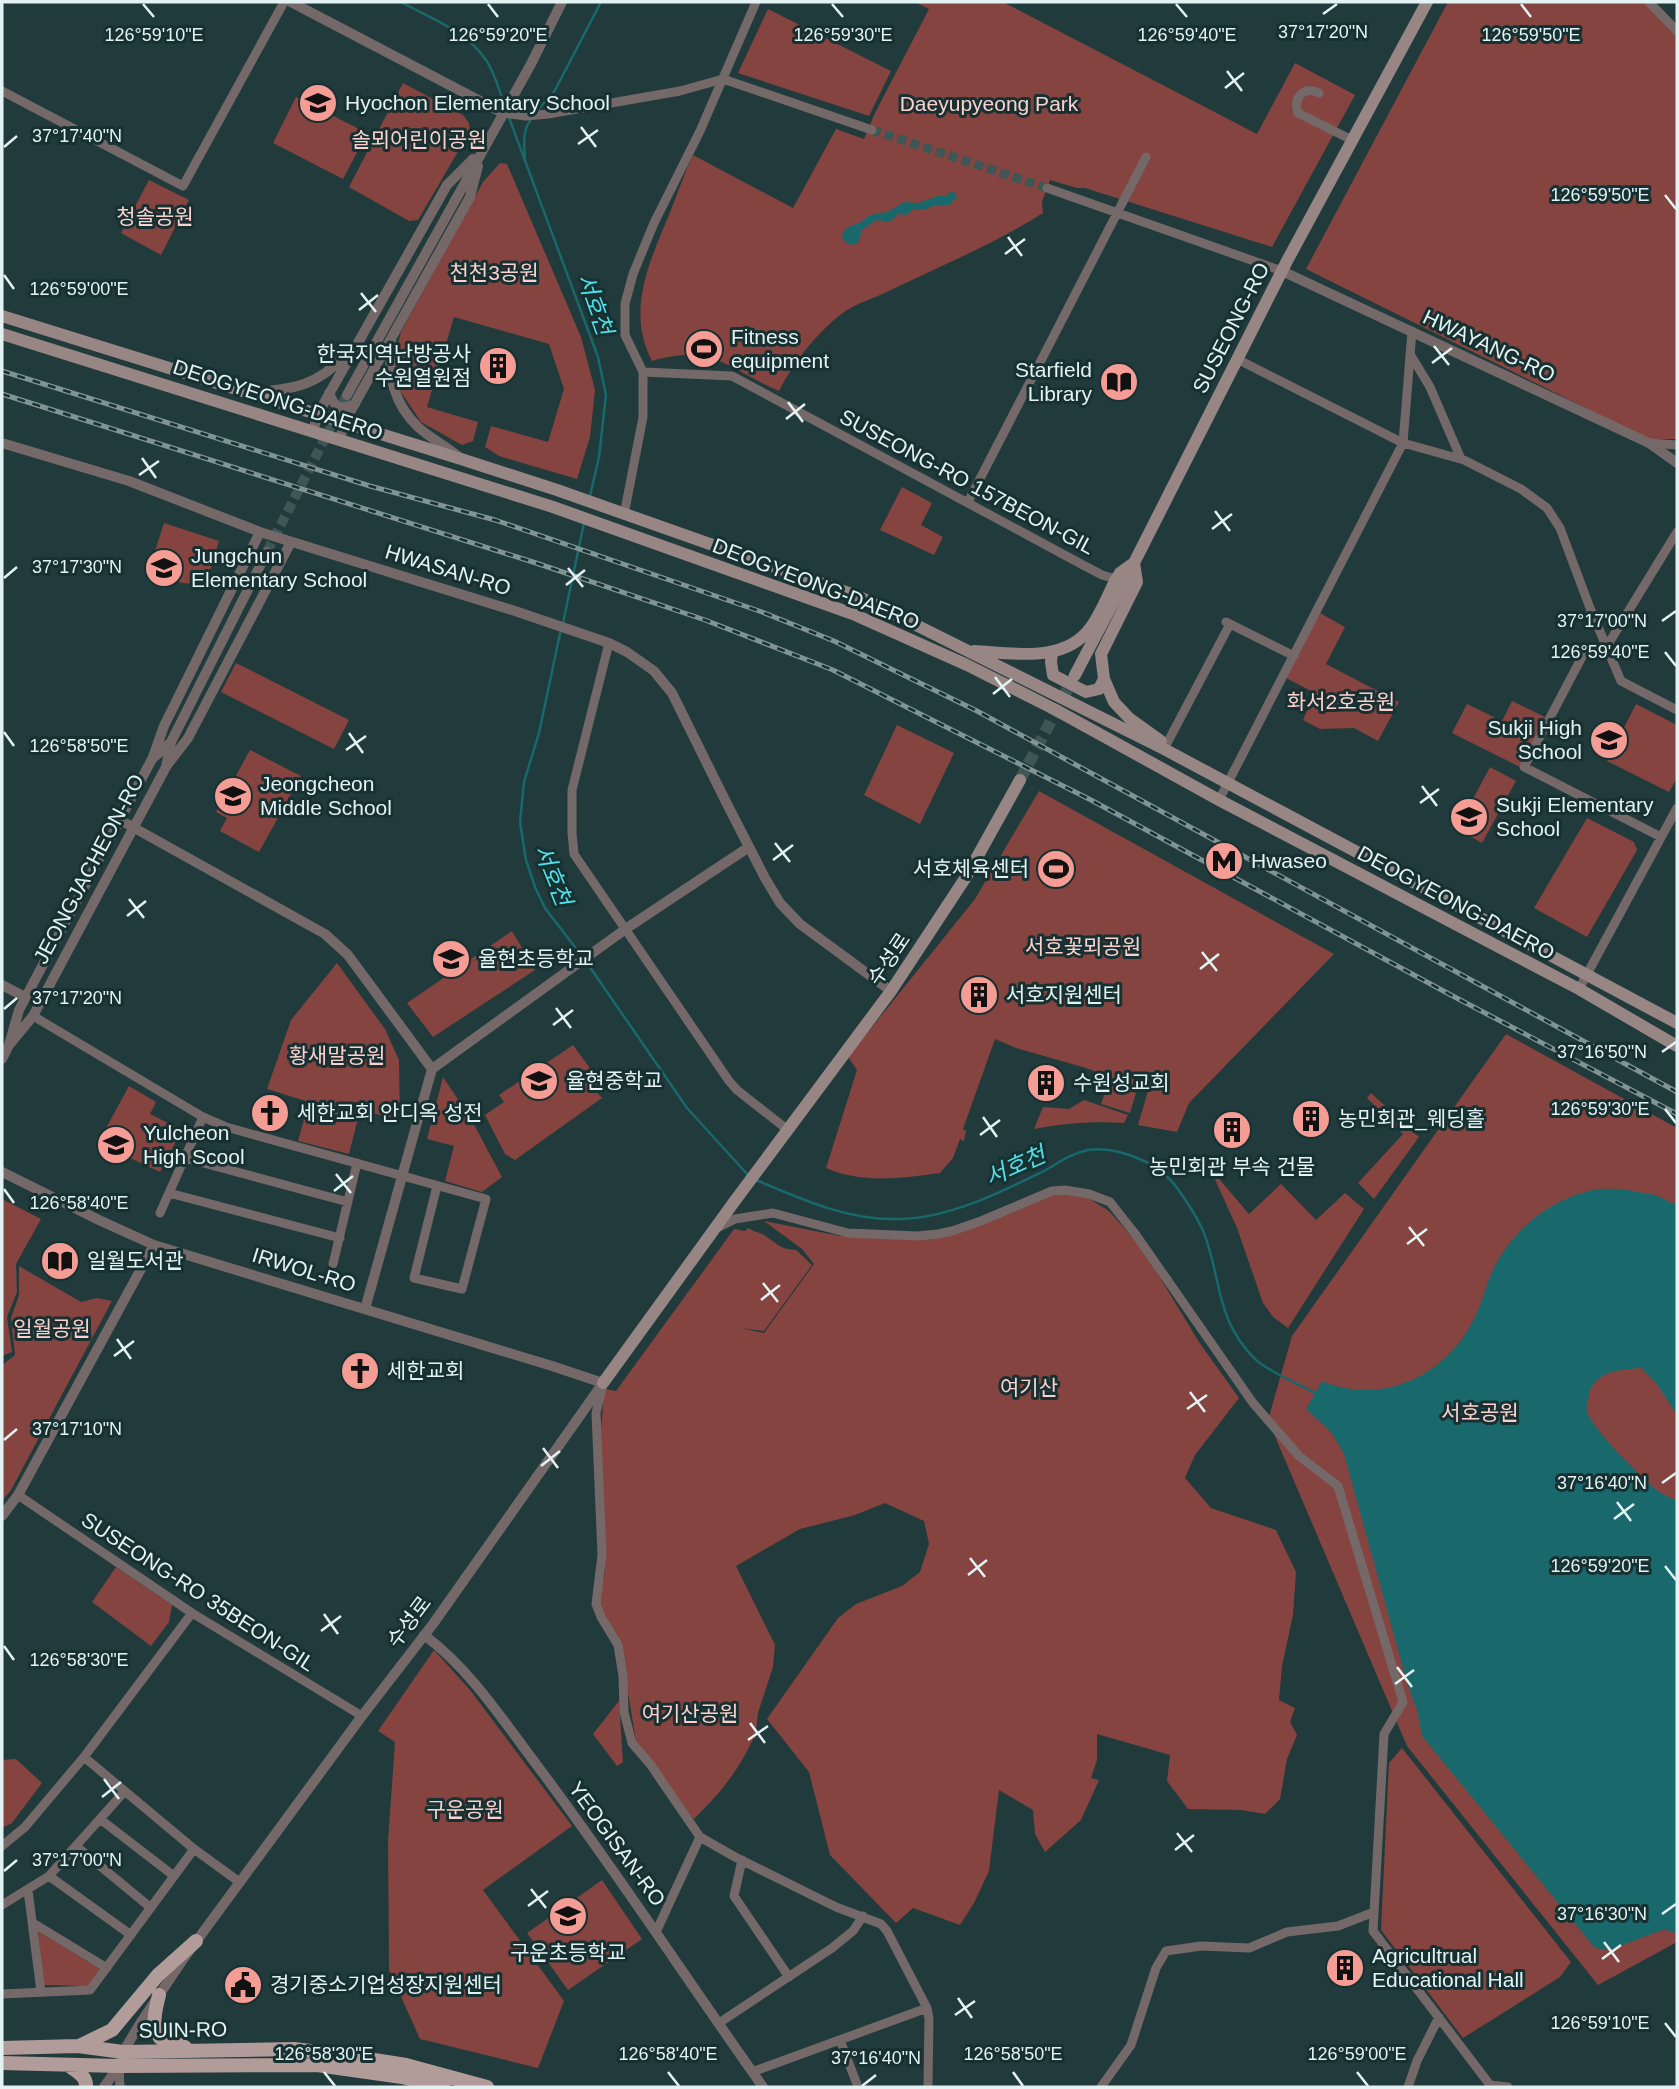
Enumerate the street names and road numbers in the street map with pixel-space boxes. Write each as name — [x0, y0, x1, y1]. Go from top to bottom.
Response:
street label: SUSEONG-RO — [1188, 259, 1273, 397]
street label: HWAYANG-RO — [1420, 305, 1559, 386]
street label: DEOGYEONG-DAERO — [170, 355, 386, 444]
street label: SUSEONG-RO 157BEON-GIL — [836, 405, 1098, 559]
street label: DEOGYEONG-DAERO — [710, 533, 923, 634]
street label: HWASAN-RO — [383, 540, 514, 600]
street label: JEONGJACHEON-RO — [29, 770, 148, 967]
street label: DEOGYEONG-DAERO — [1354, 841, 1558, 964]
street label: 수성로 — [863, 928, 914, 989]
street label: IRWOL-RO — [250, 1243, 359, 1296]
street label: SUSEONG-RO 35BEON-GIL — [78, 1508, 319, 1676]
street label: 수성로 — [382, 1592, 435, 1652]
street label: YEOGISAN-RO — [565, 1777, 670, 1910]
street label: SUIN-RO — [138, 2017, 228, 2042]

